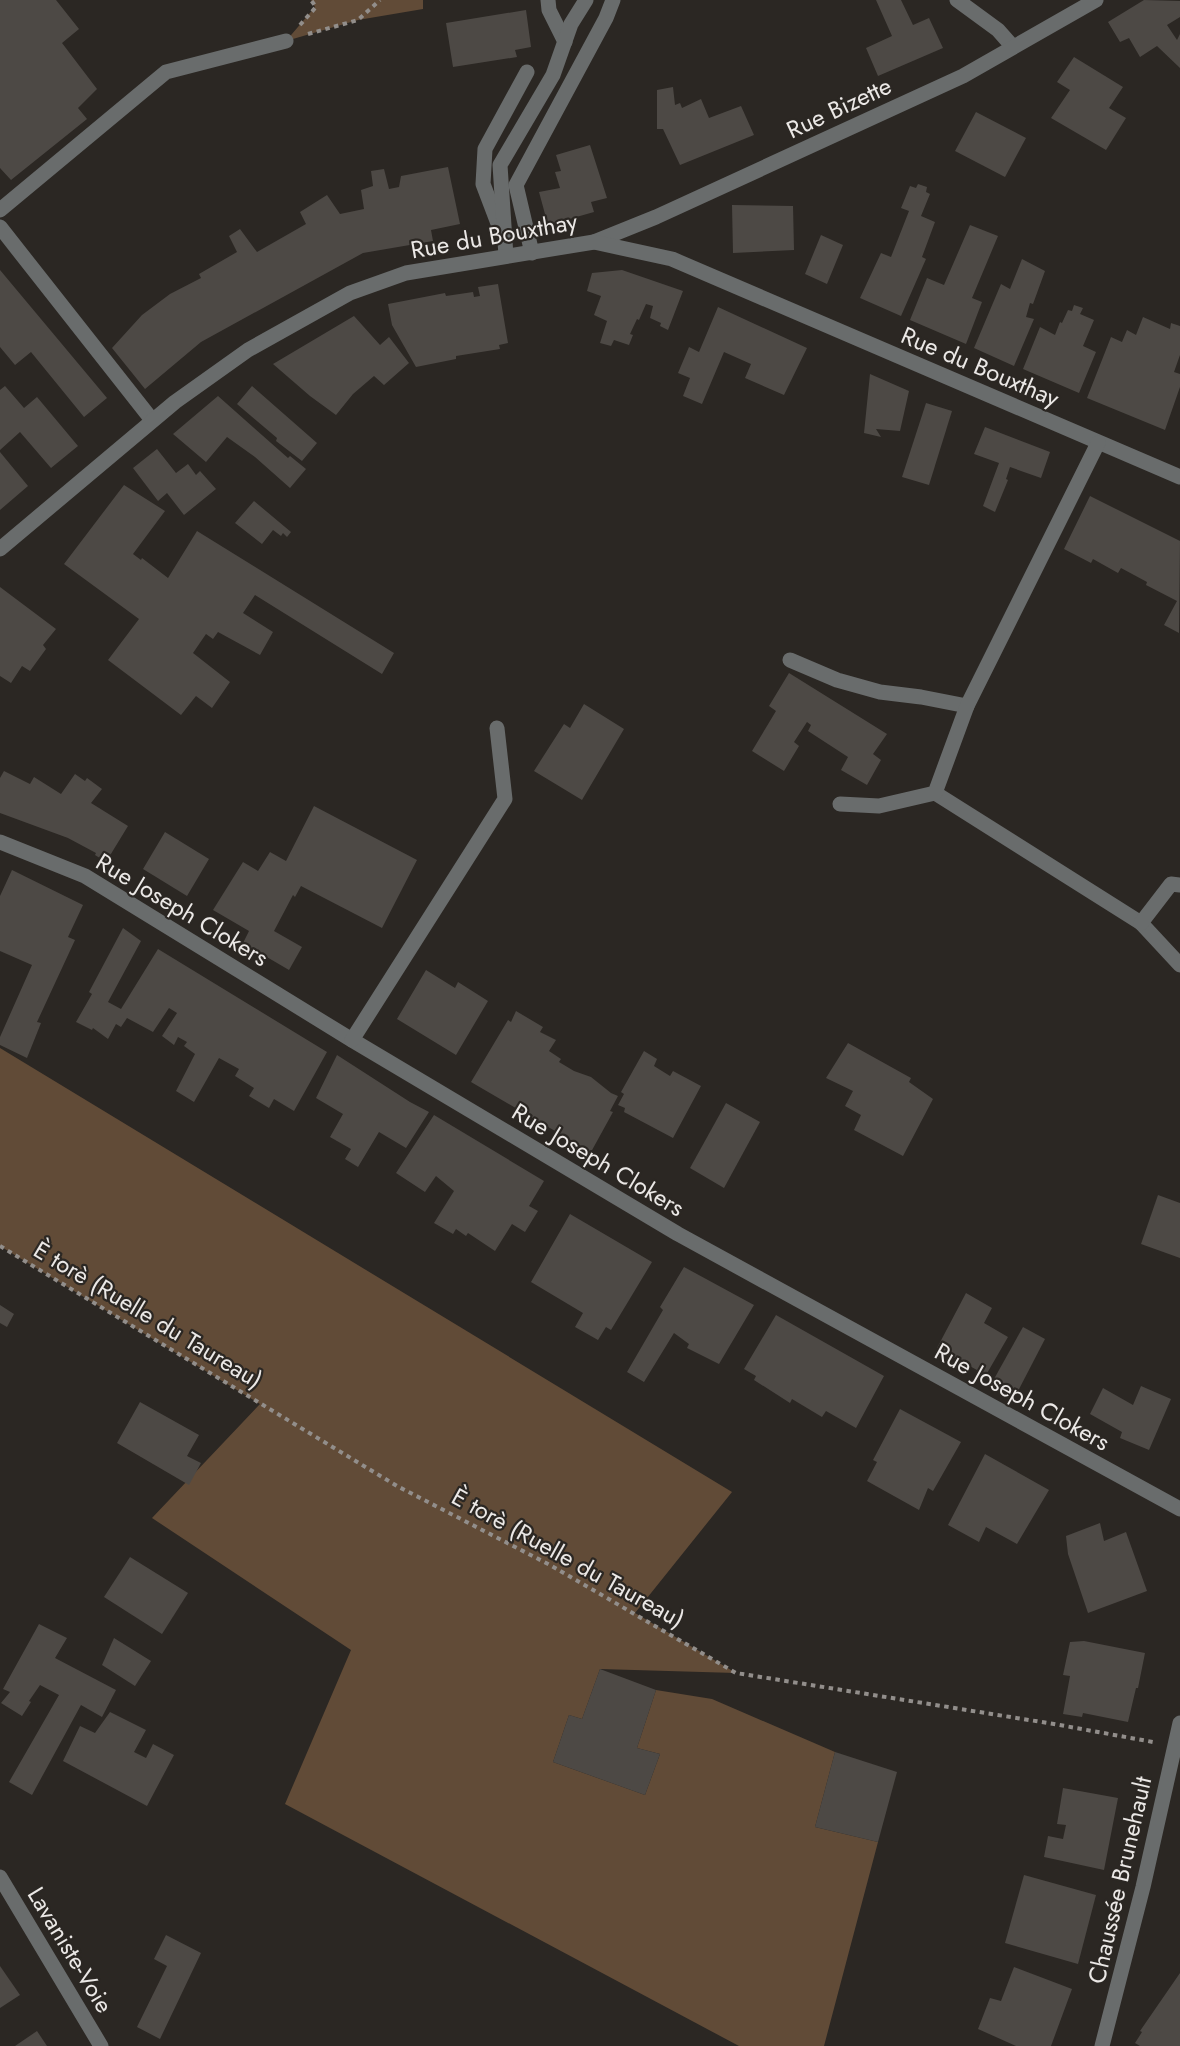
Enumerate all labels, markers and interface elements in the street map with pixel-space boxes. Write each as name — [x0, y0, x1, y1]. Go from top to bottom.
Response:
street label: Rue Bizette — [781, 68, 897, 147]
street label: Rue du Bouxthay — [408, 204, 580, 267]
street label: Rue du Bouxthay — [896, 317, 1065, 416]
street label: Rue Joseph Clokers — [89, 844, 275, 975]
street label: Rue Joseph Clokers — [505, 1094, 691, 1225]
street label: È torè (Ruelle du Taureau) — [27, 1232, 269, 1397]
street label: Rue Joseph Clokers — [928, 1334, 1116, 1459]
street label: È torè (Ruelle du Taureau) — [445, 1479, 691, 1636]
street label: Chaussée Brunehault — [1079, 1773, 1160, 1987]
street label: Lavaniste-Voie — [19, 1880, 122, 2019]

